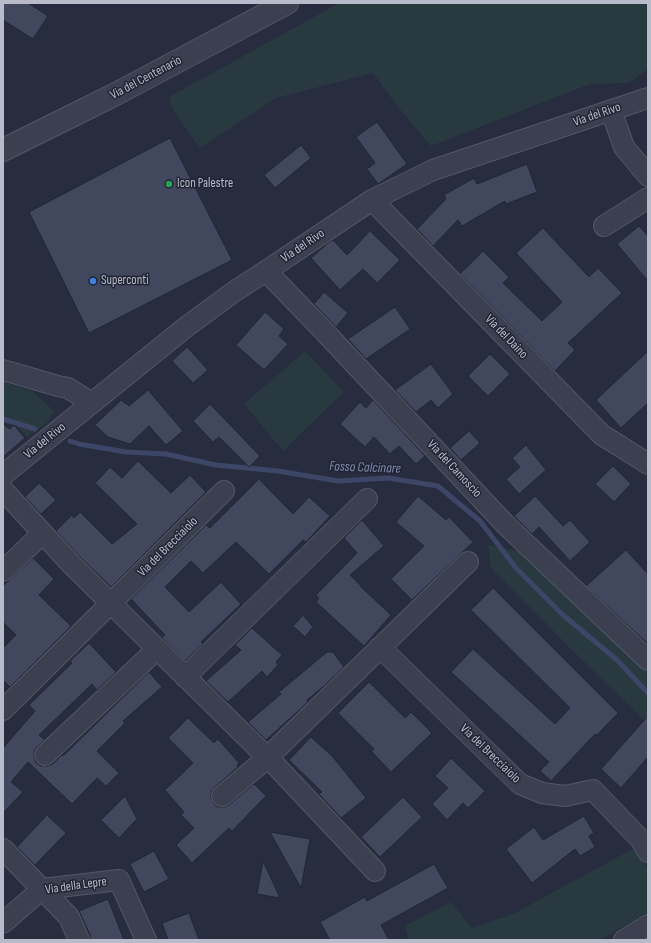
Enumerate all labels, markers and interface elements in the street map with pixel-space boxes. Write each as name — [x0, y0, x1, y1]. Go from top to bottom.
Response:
street label: Via del Centenario — [108, 53, 184, 103]
street label: Via del Rivo — [571, 100, 623, 130]
place label: Icon Palestre — [177, 176, 233, 192]
marker: Icon Palestre — [164, 179, 174, 189]
street label: Via del Rivo — [278, 226, 328, 266]
place label: Superconti — [101, 273, 149, 289]
marker: Superconti — [88, 276, 98, 286]
street label: Via del Daino — [481, 312, 531, 362]
street label: Via del Rivo — [21, 419, 69, 463]
street label: Via del Camoscio — [423, 437, 485, 501]
water label: Fosso Calcinare — [329, 458, 401, 478]
street label: Via del Brecciaiolo — [135, 514, 201, 580]
street label: Via del Brecciaiolo — [456, 721, 524, 787]
street label: Via della Lepre — [44, 874, 108, 898]

